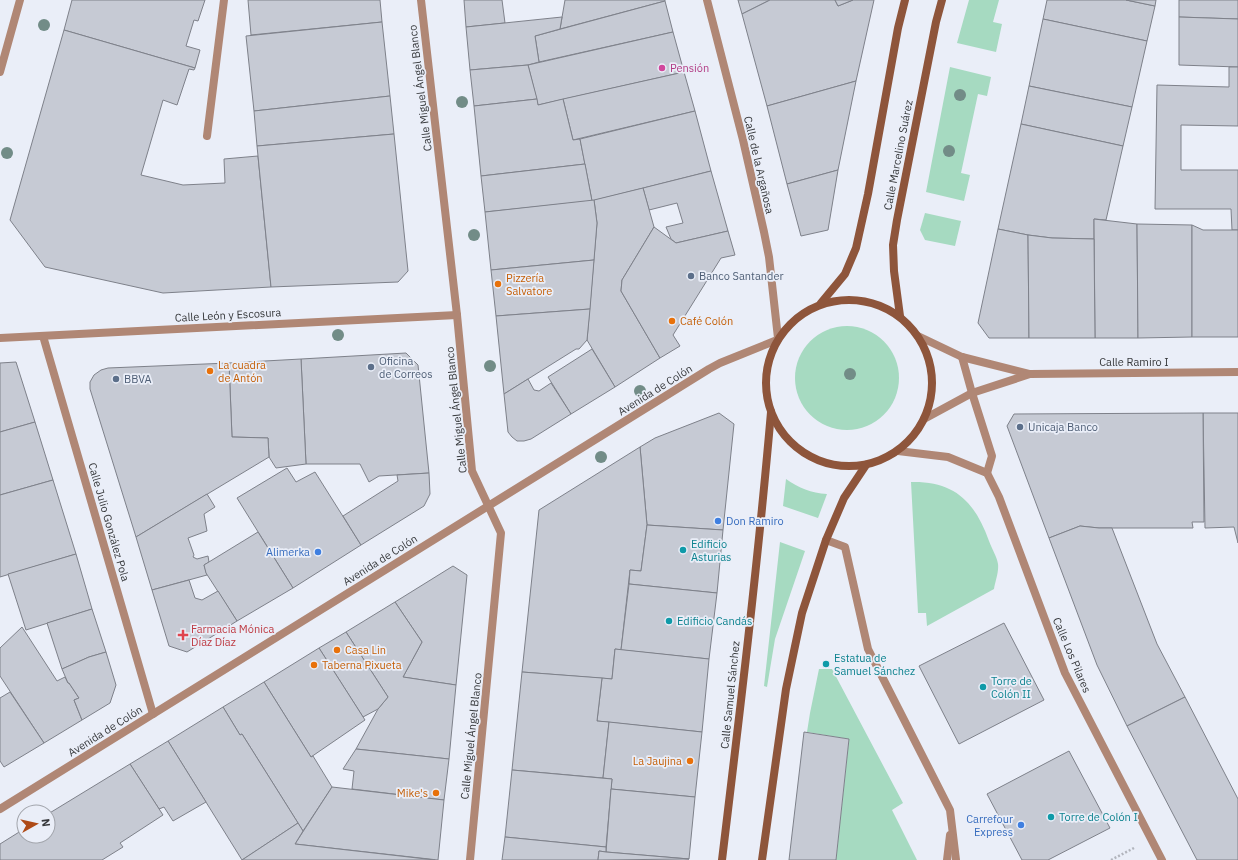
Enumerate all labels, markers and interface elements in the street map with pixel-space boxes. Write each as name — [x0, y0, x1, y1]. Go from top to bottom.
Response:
street label: Calle Miguel Ángel Blanco — [405, 24, 435, 152]
place label: Pensión — [670, 61, 709, 75]
marker: Pensión — [657, 63, 667, 73]
street label: Calle Marcelino Suárez — [880, 99, 916, 211]
street label: Calle de la Argañosa — [741, 115, 777, 215]
place label: Banco Santander — [699, 269, 783, 283]
place label: Pizzería Salvatore — [506, 271, 552, 298]
marker: Banco Santander — [686, 271, 696, 281]
marker: Pizzería Salvatore — [493, 279, 503, 289]
street label: Calle León y Escosura — [174, 305, 282, 325]
place label: Café Colón — [680, 314, 733, 328]
marker: Café Colón — [667, 316, 677, 326]
street label: Calle Miguel Ángel Blanco — [442, 346, 470, 474]
place label: Oficina de Correos — [379, 354, 433, 381]
street label: Calle Ramiro I — [1099, 355, 1169, 369]
place label: La cuadra de Antón — [218, 358, 266, 385]
street label: Avenida de Colón — [615, 361, 695, 419]
marker: Oficina de Correos — [366, 362, 376, 372]
marker: La cuadra de Antón — [205, 366, 215, 376]
place label: BBVA — [124, 372, 151, 386]
marker: BBVA — [111, 374, 121, 384]
place label: Unicaja Banco — [1028, 420, 1098, 434]
marker: Unicaja Banco — [1015, 422, 1025, 432]
street label: Calle Julio González Pola — [85, 461, 133, 583]
place label: Don Ramiro — [726, 514, 784, 528]
marker: Don Ramiro — [713, 516, 723, 526]
street label: Avenida de Colón — [340, 531, 420, 589]
place label: Edificio Asturias — [691, 537, 731, 564]
place label: Alimerka — [266, 545, 310, 559]
marker: Edificio Asturias — [678, 545, 688, 555]
marker: Alimerka — [313, 547, 323, 557]
place label: Edificio Candás — [677, 614, 752, 628]
street label: Calle Los Pilares — [1050, 615, 1094, 695]
marker: Edificio Candás — [664, 616, 674, 626]
place label: Farmacia Mónica Díaz Díaz — [191, 622, 274, 649]
marker: Farmacia Mónica Díaz Díaz — [178, 630, 188, 640]
street label: Calle Samuel Sánchez — [717, 640, 743, 750]
place label: Casa Lin — [345, 643, 386, 657]
marker: Casa Lin — [332, 645, 342, 655]
place label: Estatua de Samuel Sánchez — [834, 651, 915, 678]
place label: Taberna Pixueta — [322, 658, 402, 672]
marker: Estatua de Samuel Sánchez — [821, 659, 831, 669]
marker: Taberna Pixueta — [309, 660, 319, 670]
street label: Calle Miguel Ángel Blanco — [457, 672, 485, 800]
place label: Torre de Colón II — [991, 674, 1032, 701]
marker: Torre de Colón II — [978, 682, 988, 692]
street label: Avenida de Colón — [65, 702, 145, 760]
place label: La Jaujina — [633, 754, 682, 768]
marker: La Jaujina — [685, 756, 695, 766]
place label: Mike's — [397, 786, 428, 800]
marker: Mike's — [431, 788, 441, 798]
north arrow — [16, 804, 56, 844]
place label: Torre de Colón I — [1059, 810, 1138, 824]
place label: Carrefour Express — [966, 812, 1013, 839]
marker: Torre de Colón I — [1046, 812, 1056, 822]
text: N — [38, 818, 53, 828]
marker: Carrefour Express — [1016, 820, 1026, 830]

